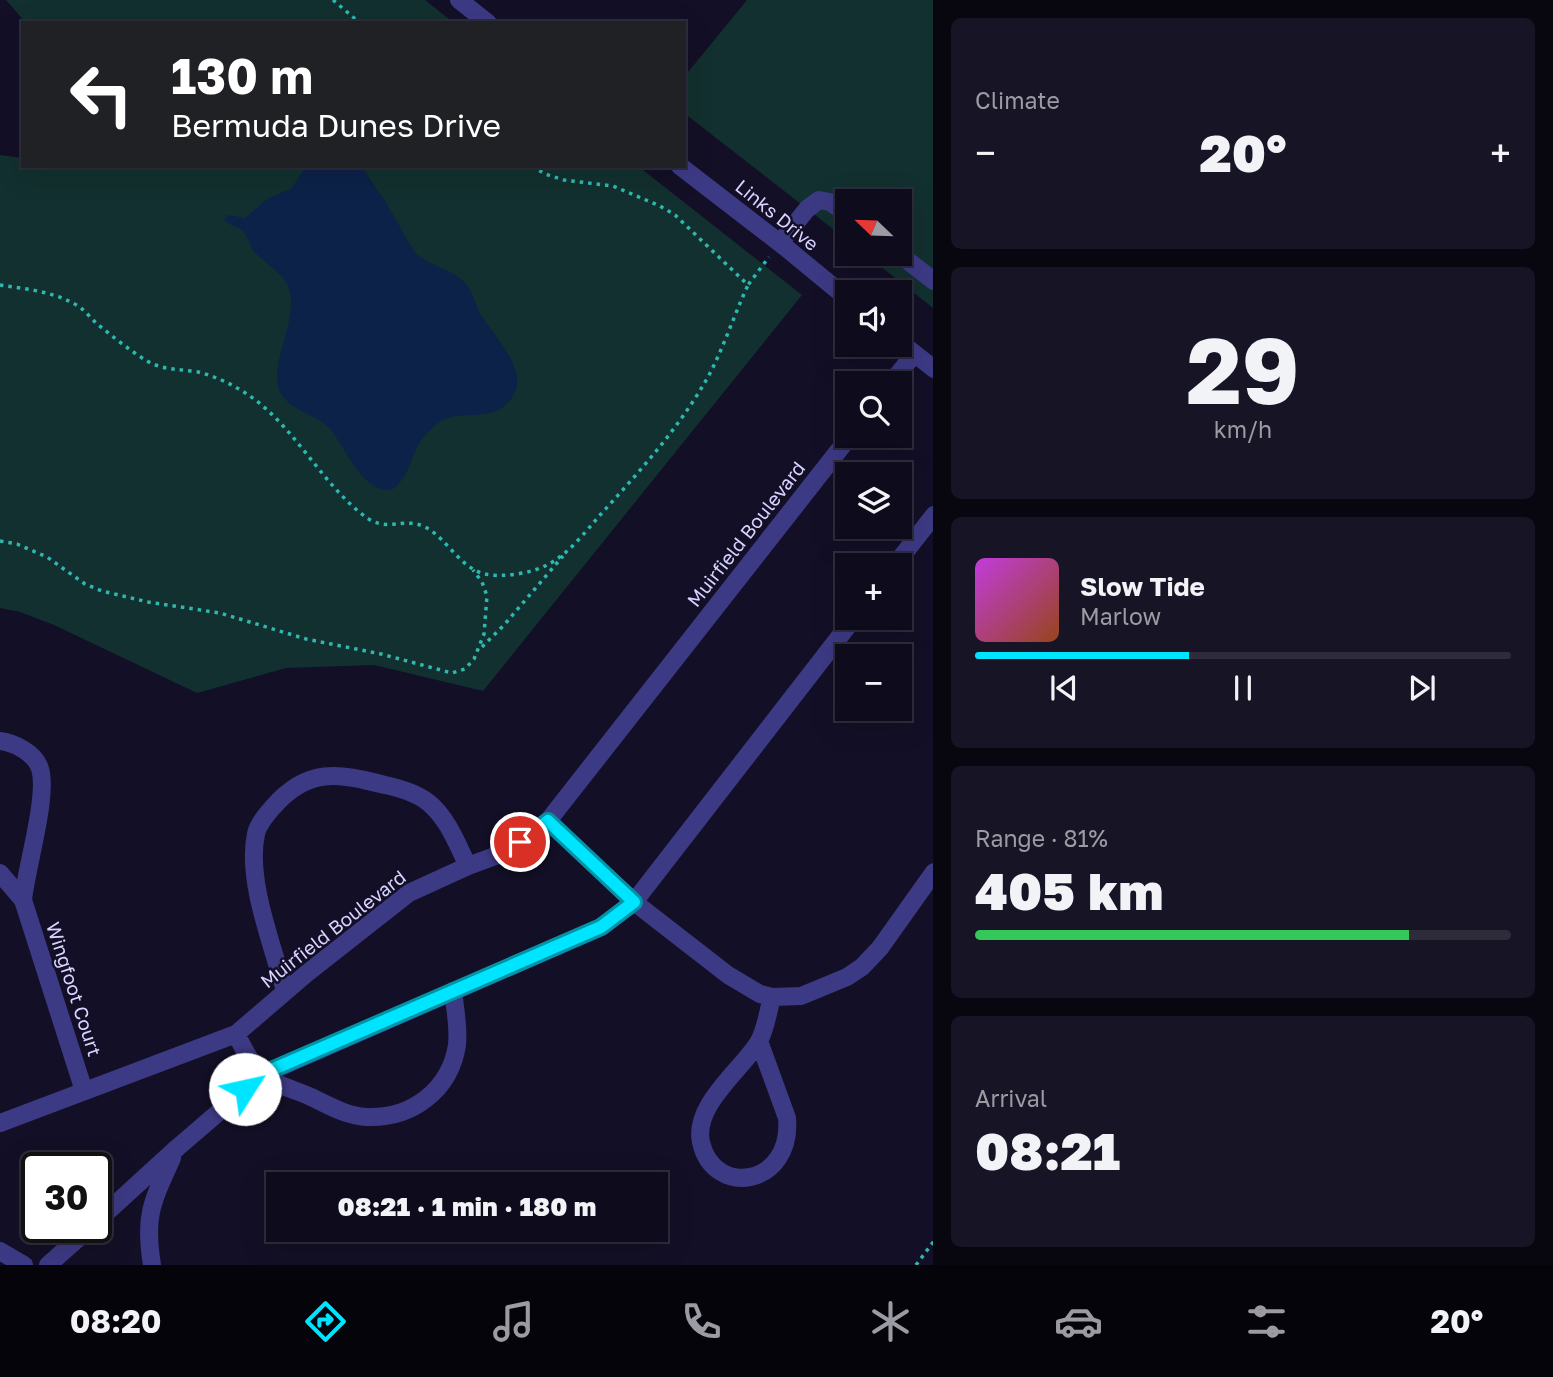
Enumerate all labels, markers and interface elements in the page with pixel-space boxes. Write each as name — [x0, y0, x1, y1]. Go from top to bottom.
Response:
text: 130 m — [171, 46, 313, 105]
icon: left — [56, 49, 147, 140]
text: Climate — [975, 86, 1060, 114]
text: Bermuda Dunes Drive — [171, 106, 501, 144]
text: 20° — [1200, 121, 1286, 183]
text: − — [975, 130, 996, 175]
text: + — [1490, 130, 1511, 175]
street label: Links Drive — [731, 174, 824, 255]
north arrow — [835, 189, 912, 266]
map controls — [835, 189, 912, 721]
button: sound — [835, 280, 912, 357]
text: 29 — [1186, 315, 1300, 424]
button: search — [835, 371, 912, 448]
text: km/h — [1214, 415, 1272, 443]
street label: Muirfield Boulevard — [682, 456, 809, 611]
button: layers — [835, 462, 912, 539]
button: + — [835, 553, 912, 630]
text: Slow Tide — [1080, 571, 1205, 602]
text: Marlow — [1080, 602, 1161, 630]
button: − — [835, 644, 912, 721]
icon: previous — [1045, 669, 1083, 707]
icon: pause — [1224, 669, 1262, 707]
icon: next — [1403, 669, 1441, 707]
pin — [490, 812, 550, 872]
icon: arrive — [501, 823, 539, 861]
text: Range · 81% — [975, 824, 1108, 852]
text: 405 km — [975, 859, 1163, 921]
street label: Muirfield Boulevard — [255, 865, 410, 992]
street label: Wingfoot Court — [42, 919, 107, 1059]
position arrow — [208, 1052, 282, 1126]
text: Arrival — [975, 1084, 1047, 1112]
text: 08:21 — [975, 1119, 1120, 1181]
speed limit sign: 30 — [21, 1152, 112, 1243]
text: 08:21 · 1 min · 180 m — [338, 1191, 596, 1222]
icon: directions — [301, 1297, 350, 1346]
icon: music — [489, 1297, 538, 1346]
icon: phone — [677, 1297, 726, 1346]
icon: climate — [866, 1297, 915, 1346]
icon: car — [1054, 1297, 1103, 1346]
icon: filters — [1242, 1297, 1291, 1346]
text: 08:20 — [70, 1302, 161, 1340]
text: 20° — [1430, 1302, 1483, 1340]

